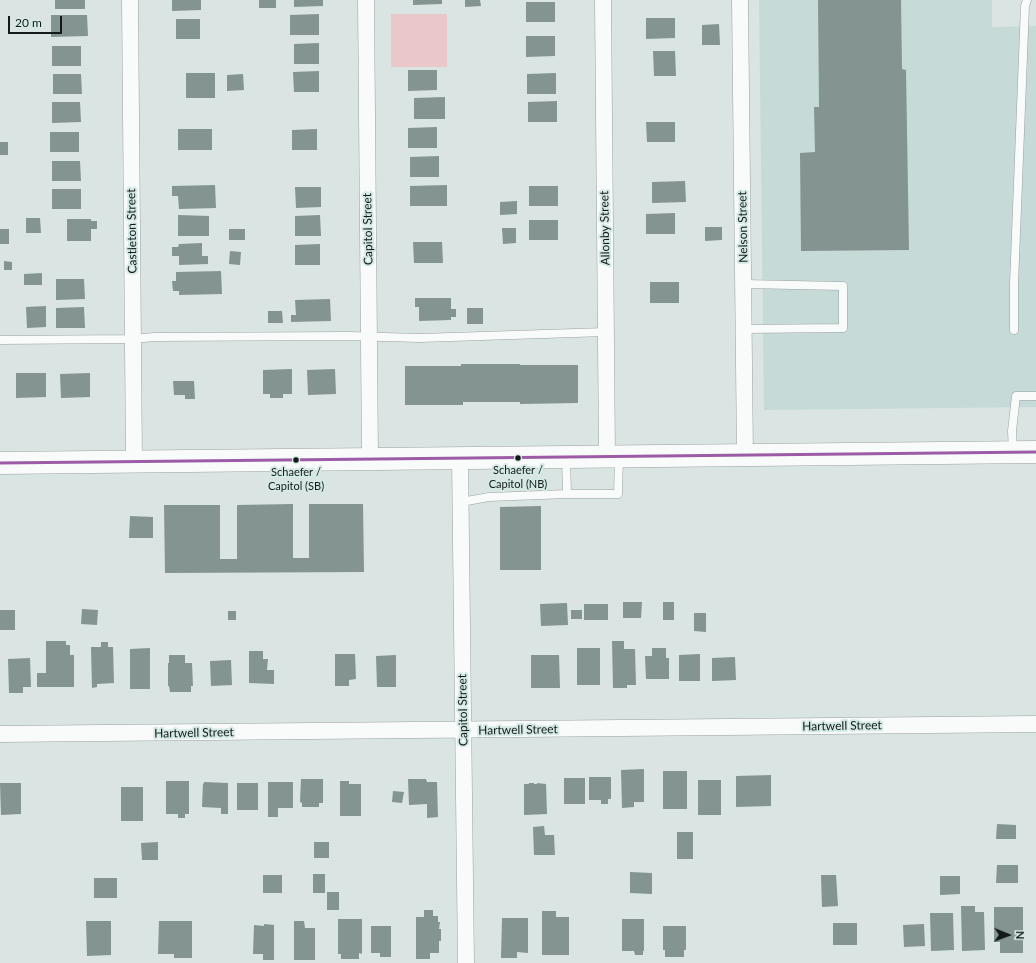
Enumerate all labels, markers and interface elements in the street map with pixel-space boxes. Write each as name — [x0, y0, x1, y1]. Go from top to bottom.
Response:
scale bar — [10, 8, 64, 34]
text: 20 m — [15, 15, 42, 30]
street label: Castleton Street — [124, 188, 140, 274]
street label: Allonby Street — [597, 191, 613, 265]
street label: Nelson Street — [735, 191, 751, 263]
street label: Capitol Street — [360, 193, 376, 265]
marker: Schaefer / Capitol (NB) — [513, 453, 523, 463]
marker: Schaefer / Capitol (SB) — [291, 455, 301, 465]
place label: Schaefer / Capitol (NB) — [489, 463, 547, 489]
place label: Schaefer / Capitol (SB) — [268, 465, 324, 491]
street label: Capitol Street — [455, 674, 471, 746]
street label: Hartwell Street — [802, 718, 882, 734]
street label: Hartwell Street — [478, 722, 558, 738]
street label: Hartwell Street — [154, 725, 234, 741]
north arrow — [988, 915, 1028, 955]
text: N — [1014, 931, 1027, 940]

